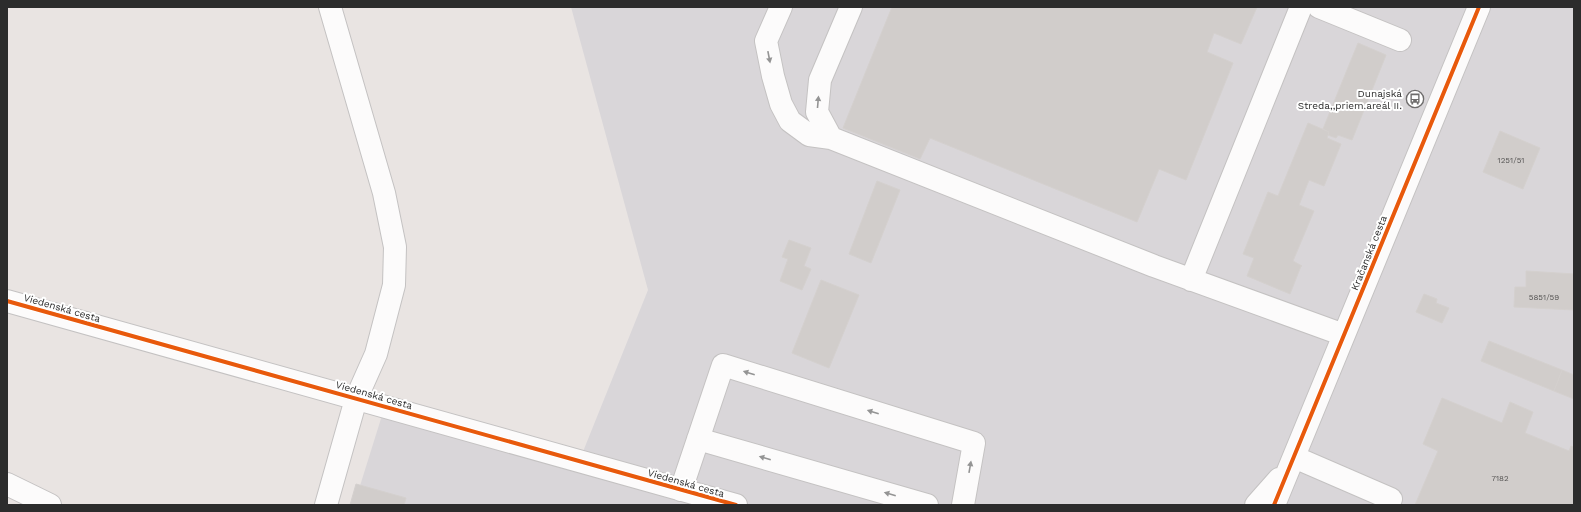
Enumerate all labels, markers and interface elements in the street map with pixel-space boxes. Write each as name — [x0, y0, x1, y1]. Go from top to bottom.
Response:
one-way arrow — [766, 51, 772, 63]
place label: Dunajská Streda,,priem.areál II. — [1298, 88, 1402, 111]
bus stop icon: Dunajská Streda,,priem.areál II. — [1405, 89, 1425, 109]
one-way arrow — [815, 96, 821, 108]
house number: 1251/51 — [1498, 156, 1524, 165]
street label: Kračanská cesta — [1349, 214, 1389, 292]
street label: Viedenská cesta — [22, 292, 102, 324]
house number: 5851/59 — [1529, 293, 1559, 302]
one-way arrow — [742, 370, 754, 376]
street label: Viedenská cesta — [334, 379, 414, 411]
one-way arrow — [866, 409, 878, 415]
one-way arrow — [759, 455, 771, 461]
one-way arrow — [967, 461, 973, 473]
street label: Viedenská cesta — [646, 467, 726, 499]
house number: 7182 — [1491, 474, 1509, 483]
one-way arrow — [883, 491, 895, 497]

